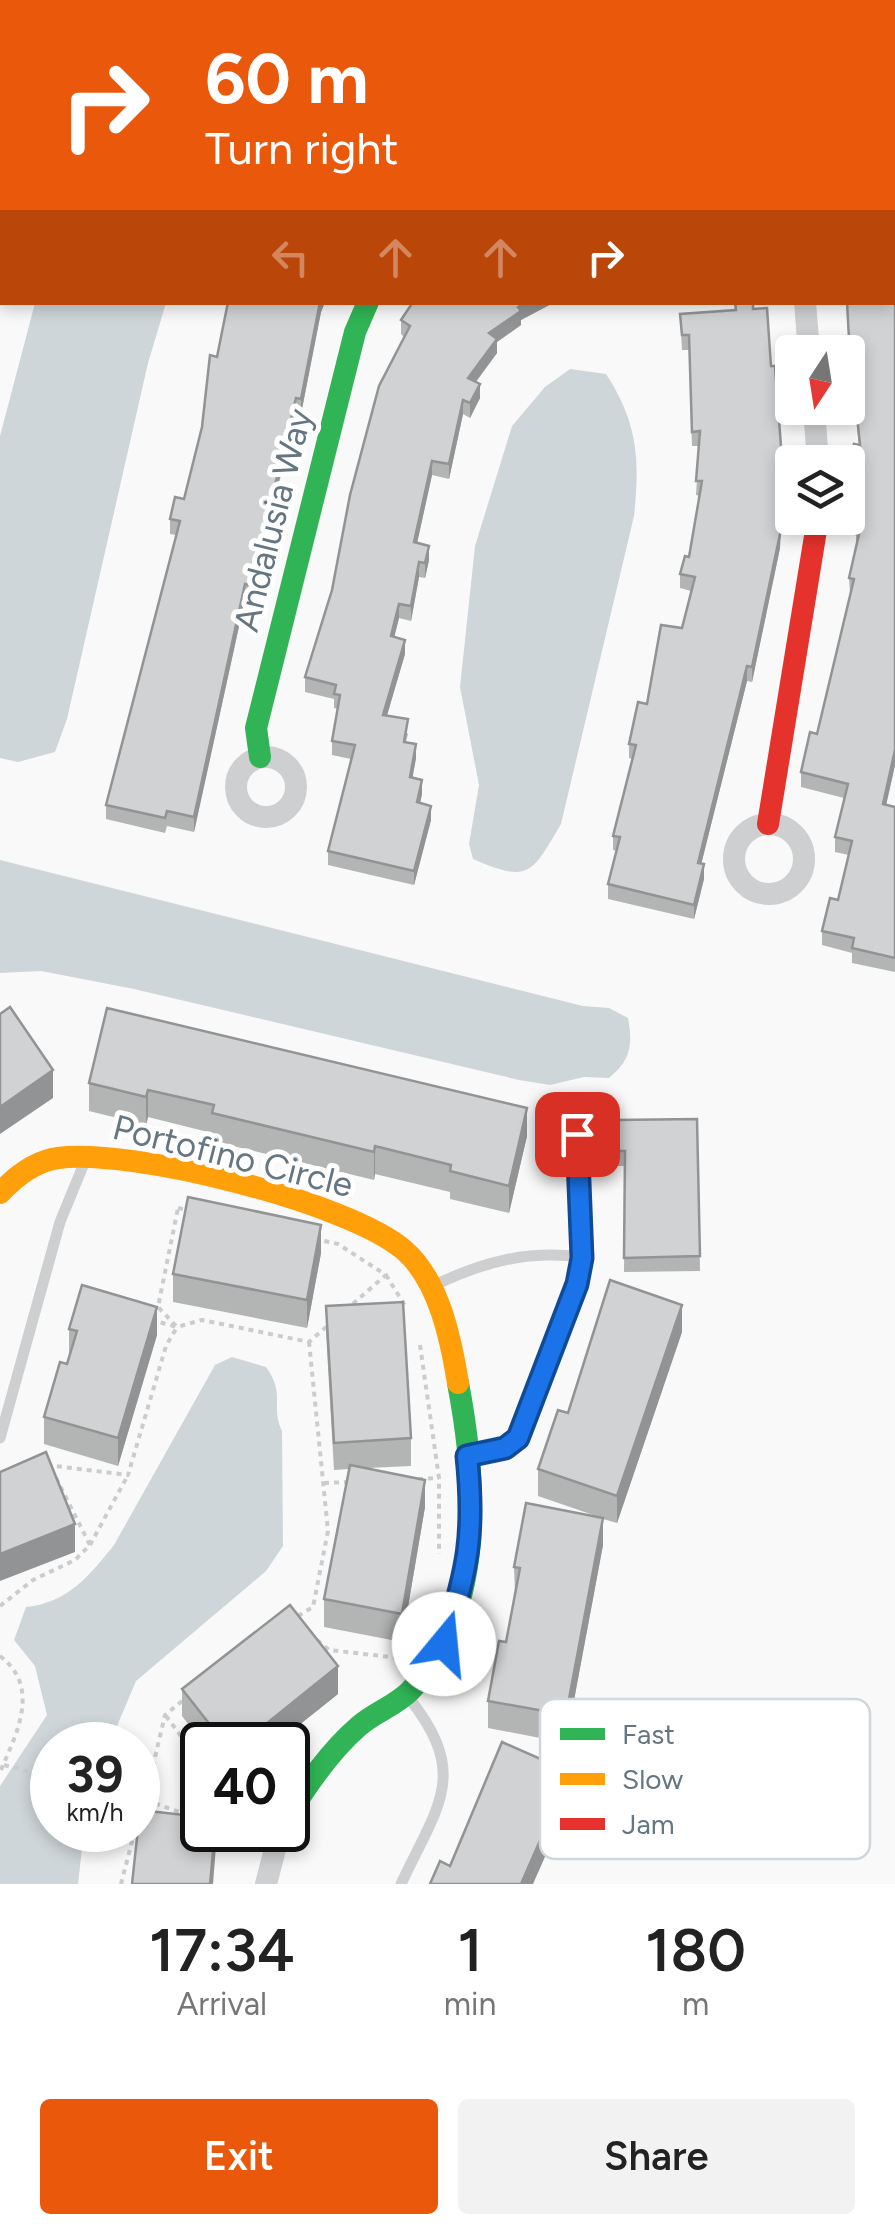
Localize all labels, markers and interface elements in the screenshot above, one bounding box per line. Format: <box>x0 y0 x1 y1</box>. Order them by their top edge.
text: 60 m <box>205 36 369 121</box>
icon: right <box>40 40 170 170</box>
text: Turn right <box>205 121 398 175</box>
icon: left <box>263 230 318 285</box>
icon: ahead <box>368 230 423 285</box>
icon: ahead <box>473 230 528 285</box>
icon: right <box>578 230 633 285</box>
north arrow <box>775 335 865 425</box>
map controls <box>775 335 865 535</box>
street label: Andalusia Way <box>225 404 321 636</box>
button: layers <box>775 445 865 535</box>
pin <box>535 1092 620 1177</box>
street label: Portofino Circle <box>109 1106 357 1206</box>
icon: arrive <box>550 1107 605 1162</box>
position arrow <box>392 1592 496 1696</box>
legend <box>540 1699 870 1859</box>
text: Fast <box>622 1717 675 1751</box>
speed limit sign: 40 <box>180 1722 310 1852</box>
text: 39 <box>67 1744 123 1805</box>
text: Slow <box>622 1762 683 1796</box>
text: km/h <box>66 1797 124 1827</box>
text: Jam <box>622 1807 675 1841</box>
text: 17:34 <box>149 1914 295 1986</box>
text: 1 <box>457 1914 483 1986</box>
text: 180 <box>645 1914 746 1986</box>
text: Arrival <box>177 1985 267 2023</box>
text: min <box>444 1985 496 2023</box>
text: m <box>682 1985 709 2023</box>
button: Exit <box>40 2099 438 2214</box>
button: Share <box>458 2099 855 2214</box>

